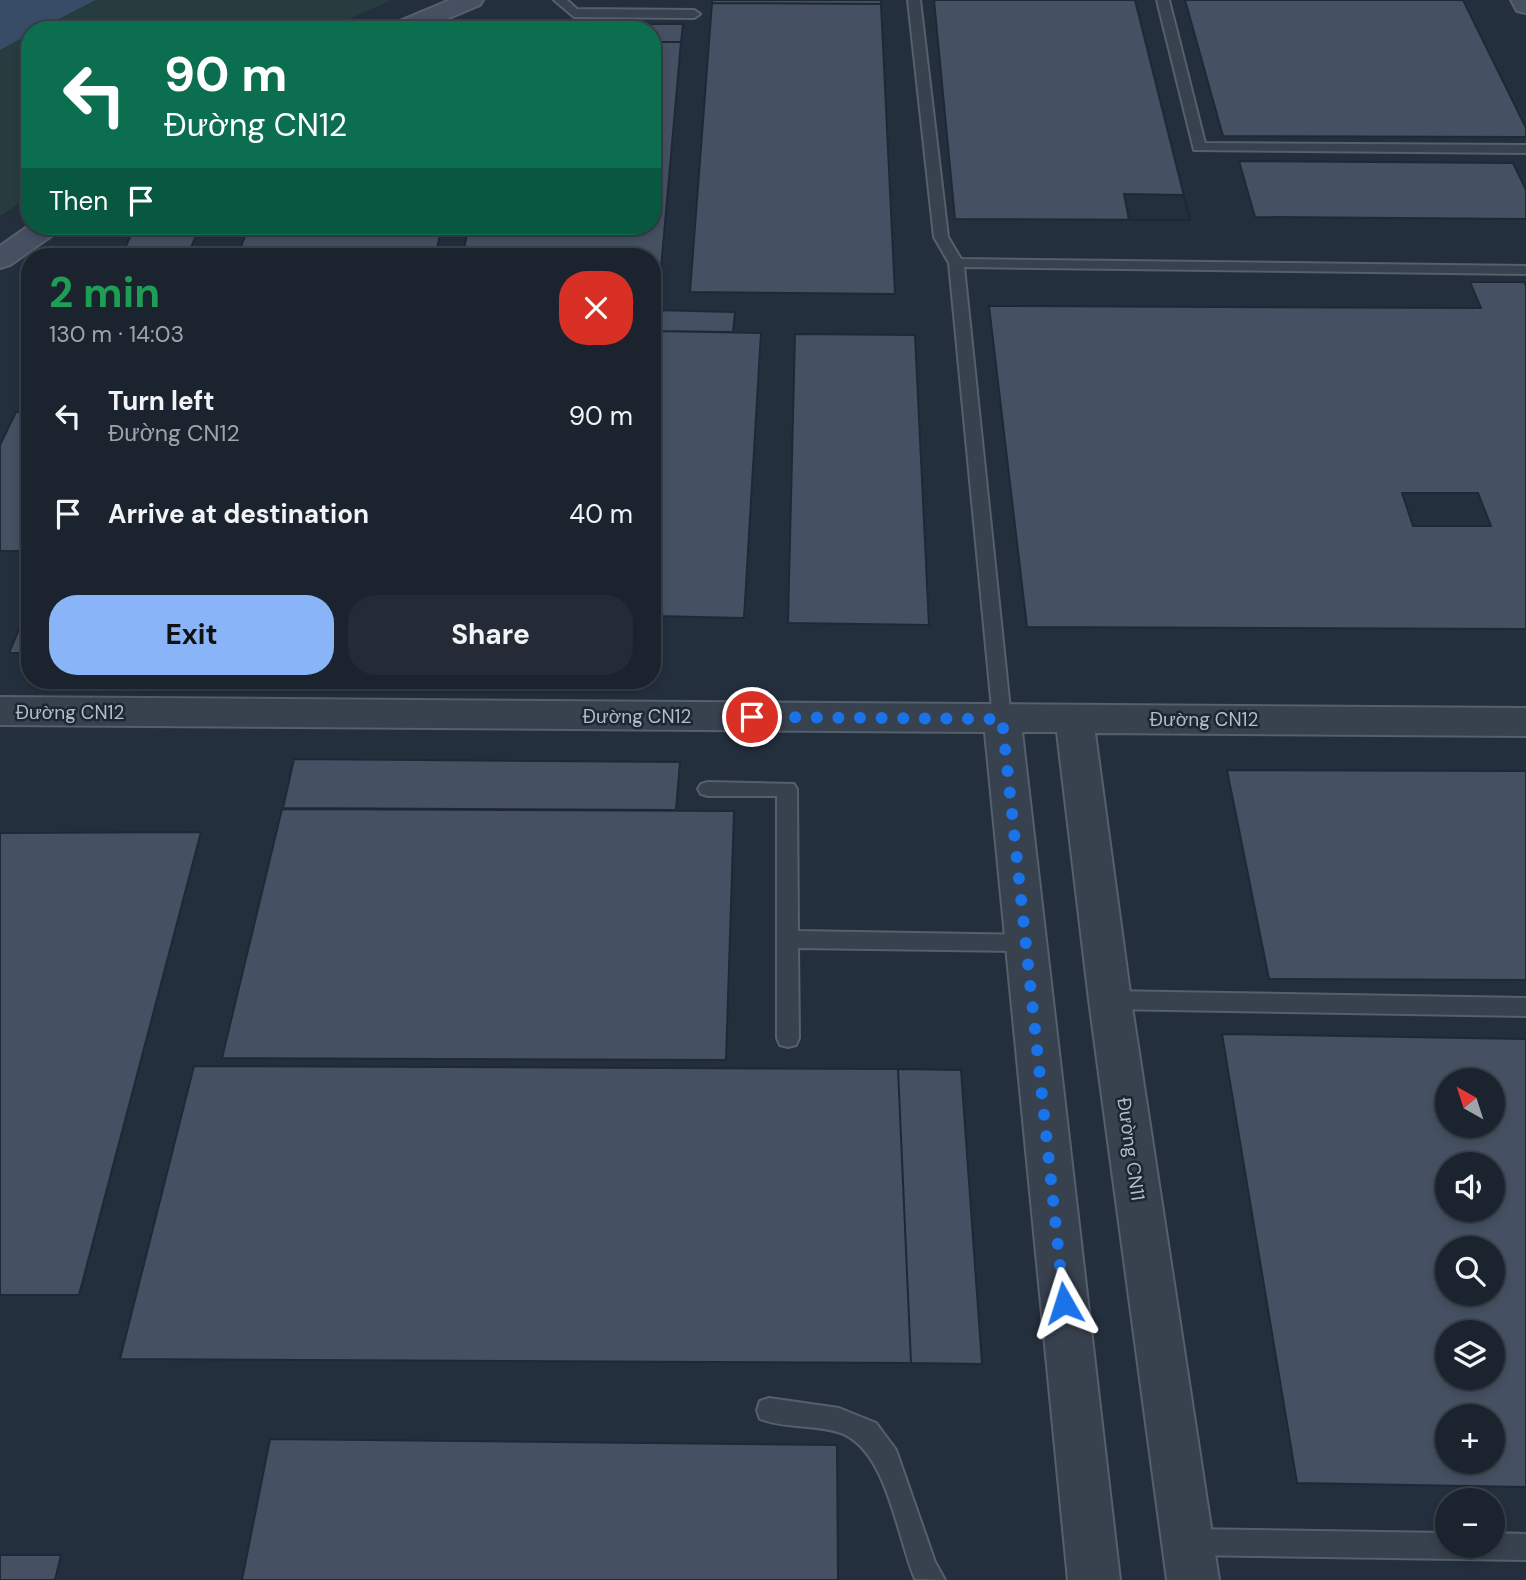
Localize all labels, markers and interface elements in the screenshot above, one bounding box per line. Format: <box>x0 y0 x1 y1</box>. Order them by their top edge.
text: 90 m <box>164 42 287 106</box>
icon: left <box>49 49 140 140</box>
text: Đường CN12 <box>164 104 347 146</box>
icon: arrive <box>122 182 160 220</box>
text: Then <box>49 184 108 218</box>
text: 2 min <box>49 265 160 320</box>
button: close <box>559 271 633 345</box>
text: 130 m · 14:03 <box>49 319 184 349</box>
text: Turn left <box>108 384 215 418</box>
icon: left <box>49 397 87 435</box>
text: 90 m <box>569 399 633 433</box>
text: Đường CN12 <box>108 418 240 448</box>
icon: arrive <box>49 495 87 533</box>
text: Arrive at destination <box>108 497 369 531</box>
text: 40 m <box>569 497 633 531</box>
button: Exit <box>49 595 334 675</box>
button: Share <box>348 595 633 675</box>
pin <box>722 687 782 747</box>
icon: arrive <box>733 698 771 736</box>
street label: Đường CN12 <box>16 700 124 725</box>
street label: Đường CN12 <box>583 704 691 729</box>
street label: Đường CN12 <box>1150 707 1258 732</box>
north arrow <box>1435 1068 1505 1138</box>
map controls <box>1435 1068 1505 1558</box>
street label: Đường CN11 <box>1111 1096 1151 1202</box>
button: sound <box>1435 1152 1505 1222</box>
button: search <box>1435 1236 1505 1306</box>
position arrow <box>1027 1266 1101 1340</box>
button: layers <box>1435 1320 1505 1390</box>
button: + <box>1435 1404 1505 1474</box>
button: − <box>1435 1488 1505 1558</box>

